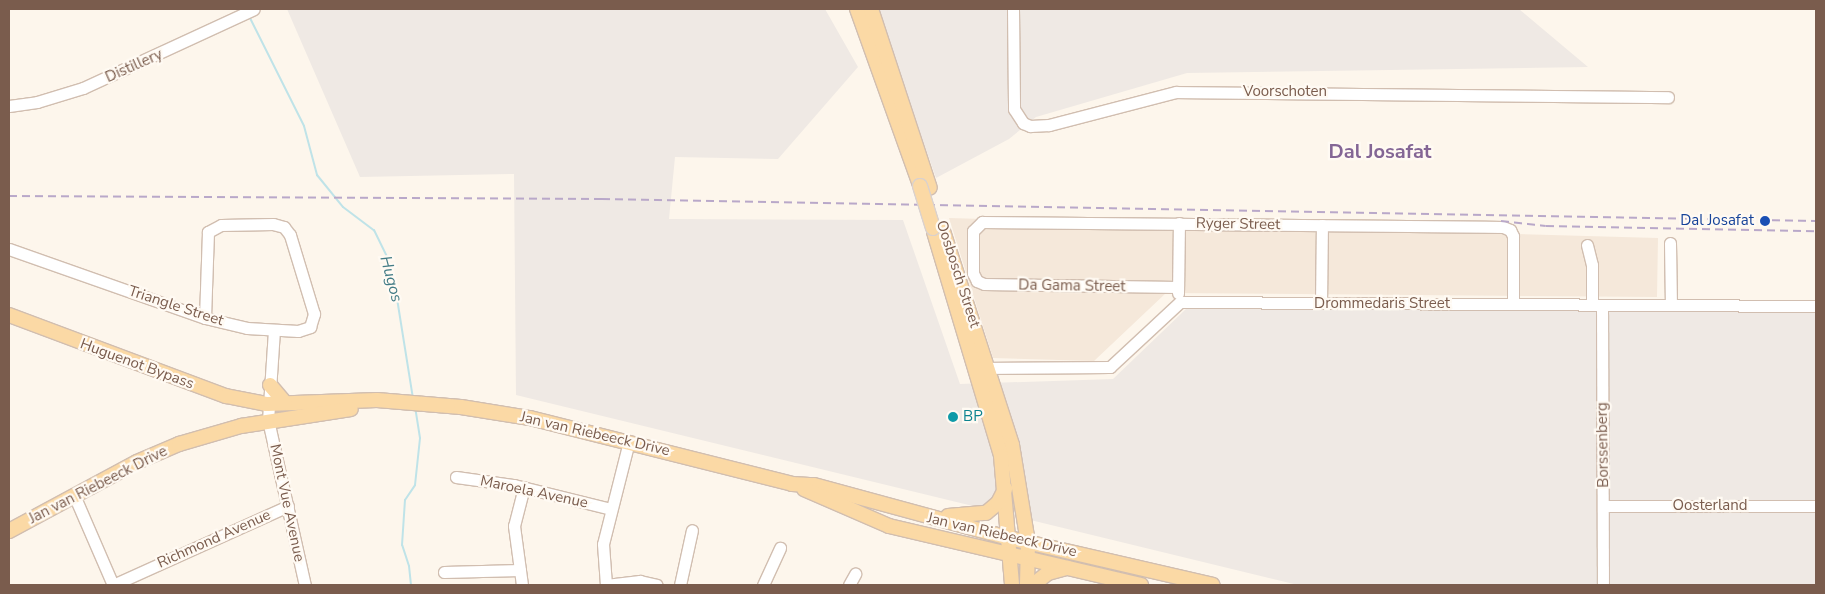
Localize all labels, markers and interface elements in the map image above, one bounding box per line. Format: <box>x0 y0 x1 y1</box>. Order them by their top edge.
street label: Distillery <box>103 45 165 87</box>
street label: Voorschoten <box>1243 83 1327 101</box>
district label: Dal Josafat <box>1328 139 1432 163</box>
place label: Dal Josafat <box>1680 212 1754 230</box>
street label: Ryger Street <box>1196 214 1280 234</box>
marker: Dal Josafat <box>1758 214 1772 228</box>
street label: Oosbosch Street <box>932 218 984 330</box>
water label: Hugos <box>376 254 406 304</box>
street label: Da Gama Street <box>1018 276 1126 296</box>
street label: Triangle Street <box>126 282 226 330</box>
street label: Drommedaris Street <box>1314 295 1450 313</box>
street label: Huguenot Bypass <box>78 335 196 393</box>
street label: Borssenberg <box>1593 402 1613 488</box>
street label: Jan van Riebeeck Drive <box>518 408 672 460</box>
place label: BP <box>963 408 983 426</box>
marker: BP <box>947 411 959 423</box>
street label: Jan van Riebeeck Drive <box>26 442 170 528</box>
street label: Mont Vue Avenue <box>266 443 308 563</box>
street label: Maroela Avenue <box>478 472 590 512</box>
street label: Oosterland <box>1672 497 1748 515</box>
street label: Richmond Avenue <box>154 506 274 572</box>
street label: Jan van Riebeeck Drive <box>925 509 1079 561</box>

